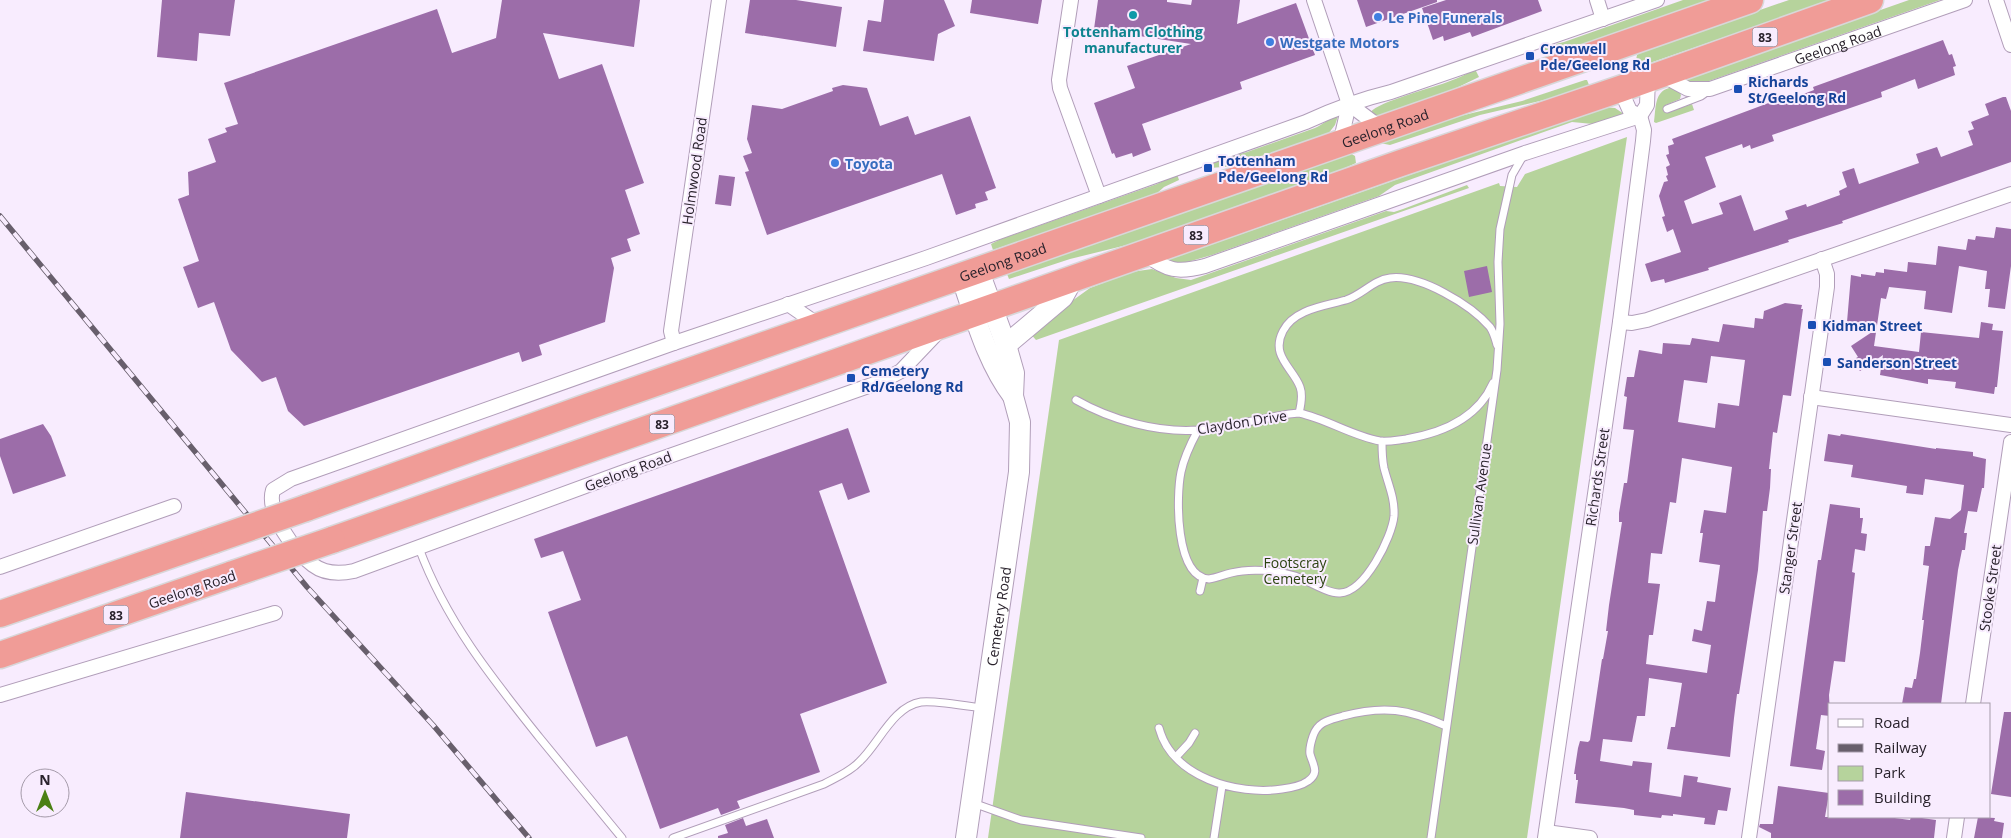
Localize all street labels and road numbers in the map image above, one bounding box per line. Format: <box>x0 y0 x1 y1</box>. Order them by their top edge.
street label: Geelong Road <box>1792 20 1884 68</box>
road number: 83 <box>1752 28 1778 46</box>
street label: Geelong Road <box>1339 104 1431 152</box>
street label: Holmwood Road <box>677 116 711 226</box>
road number: 83 <box>1184 226 1208 244</box>
street label: Geelong Road <box>957 238 1049 286</box>
street label: Claydon Drive <box>1196 406 1288 438</box>
road number: 83 <box>650 414 674 434</box>
street label: Richards Street <box>1581 427 1613 527</box>
street label: Sullivan Avenue <box>1462 442 1496 546</box>
street label: Geelong Road <box>582 446 674 496</box>
street label: Stanger Street <box>1774 501 1806 595</box>
street label: Stooke Street <box>1975 543 2005 633</box>
street label: Geelong Road <box>146 565 238 613</box>
street label: Cemetery Road <box>982 565 1015 667</box>
road number: 83 <box>104 606 128 624</box>

